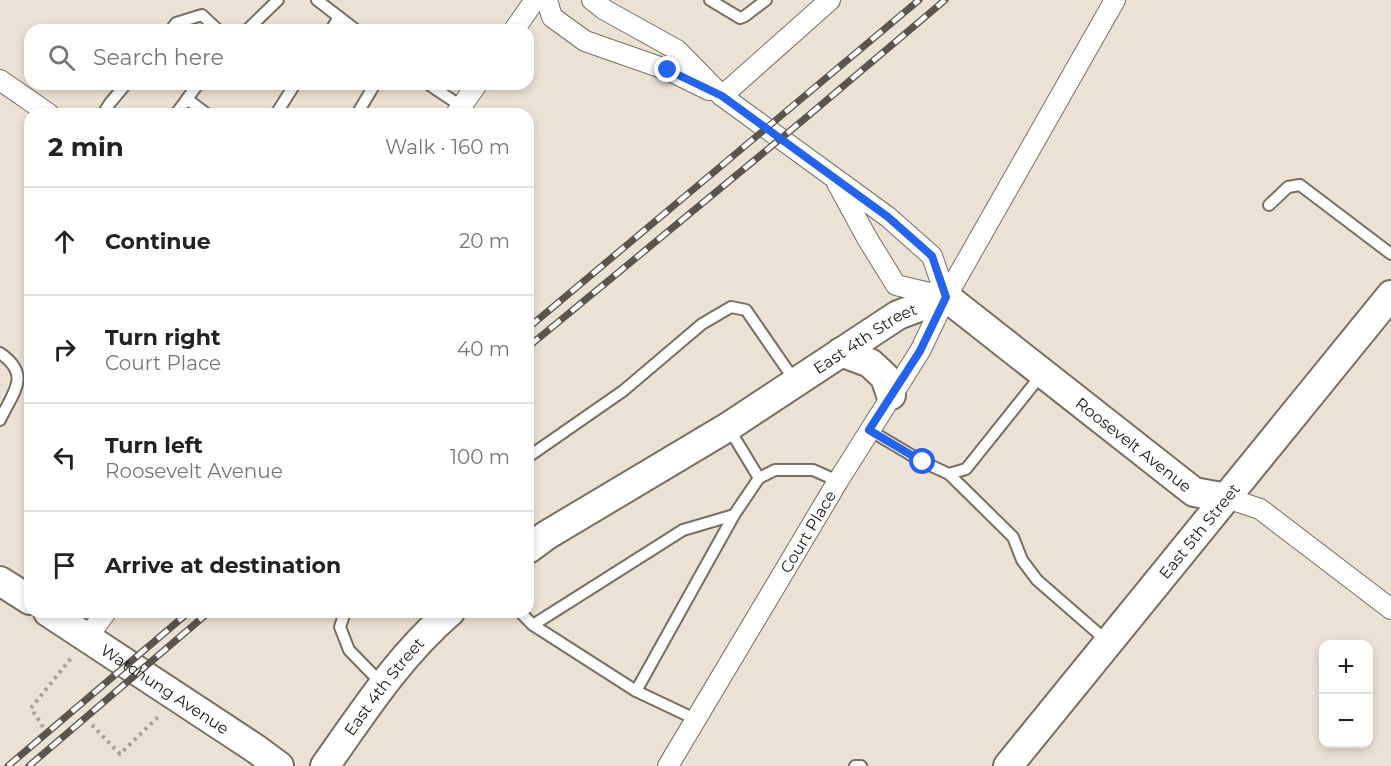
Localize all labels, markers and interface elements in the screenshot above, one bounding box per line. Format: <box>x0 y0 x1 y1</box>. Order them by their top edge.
search box <box>24 24 534 90</box>
icon: search <box>45 41 78 74</box>
text: Search here <box>93 44 224 71</box>
route end <box>654 56 680 82</box>
text: 2 min <box>48 131 124 163</box>
text: Walk · 160 m <box>385 135 510 159</box>
icon: ahead <box>48 225 81 258</box>
text: Continue <box>105 228 211 255</box>
text: 20 m <box>459 229 510 253</box>
street label: East 4th Street <box>810 300 920 378</box>
text: Turn right <box>105 324 220 351</box>
icon: right <box>48 333 81 366</box>
text: 40 m <box>457 337 510 361</box>
text: Court Place <box>105 351 221 375</box>
street label: Roosevelt Avenue <box>1072 394 1195 496</box>
text: Turn left <box>105 432 203 459</box>
icon: left <box>48 441 81 474</box>
text: 100 m <box>450 445 510 469</box>
route start <box>909 448 935 474</box>
text: Roosevelt Avenue <box>105 459 283 483</box>
street label: East 5th Street <box>1155 479 1244 583</box>
street label: Court Place <box>776 487 840 577</box>
icon: arrive <box>48 549 81 582</box>
text: Arrive at destination <box>105 552 341 579</box>
street label: East 4th Street <box>340 633 429 739</box>
street label: Watchung Avenue <box>97 640 232 738</box>
map controls <box>1319 640 1373 748</box>
button: + <box>1319 640 1373 694</box>
button: − <box>1319 694 1373 748</box>

